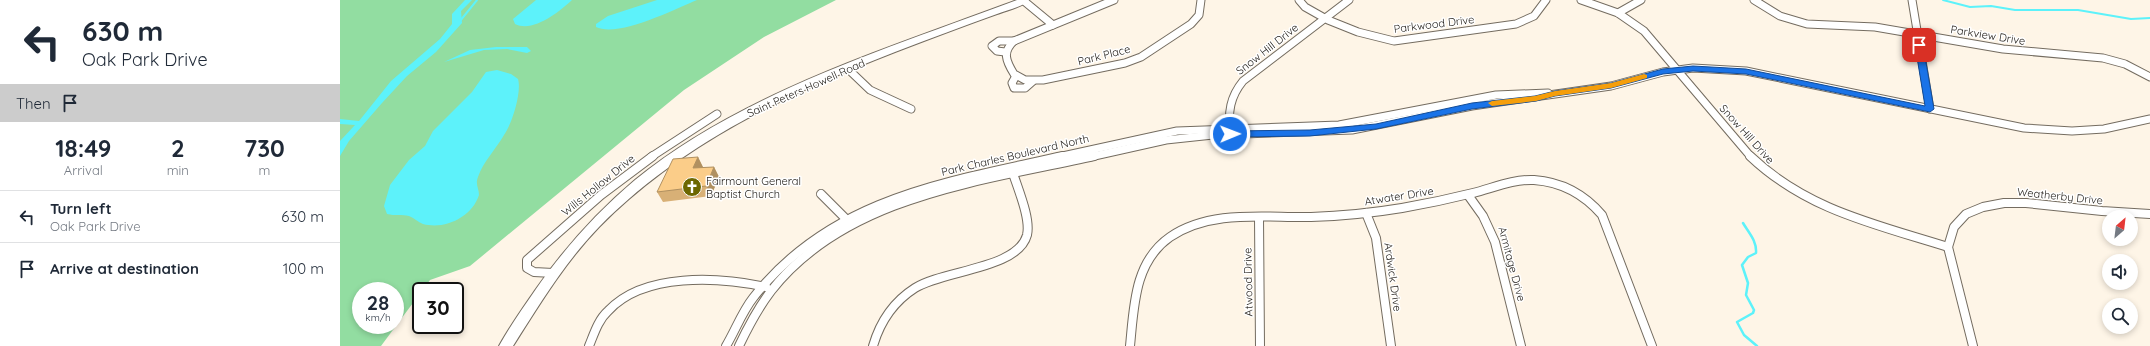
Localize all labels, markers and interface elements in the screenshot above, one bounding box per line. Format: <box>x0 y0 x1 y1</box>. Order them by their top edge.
street label: Parkwood Drive <box>1393 12 1475 36</box>
text: 630 m <box>82 13 163 48</box>
icon: left <box>16 16 68 68</box>
street label: Snow Hill Drive <box>1233 20 1301 78</box>
street label: Parkview Drive <box>1950 22 2026 48</box>
pin <box>1902 28 1936 62</box>
icon: arrive <box>1908 34 1930 56</box>
street label: Park Place <box>1076 42 1132 68</box>
text: Oak Park Drive <box>82 48 208 71</box>
street label: Saint Peters Howell Road <box>745 56 867 120</box>
icon: arrive <box>59 92 81 114</box>
text: Then <box>16 94 51 113</box>
street label: Snow Hill Drive <box>1717 101 1777 167</box>
position arrow <box>1209 113 1251 155</box>
street label: Park Charles Boulevard North <box>940 131 1090 179</box>
text: 18:49 <box>55 133 111 163</box>
text: 2 <box>171 133 185 163</box>
text: 730 <box>244 133 285 163</box>
street label: Wills Hollow Drive <box>559 151 637 219</box>
text: Arrival <box>64 162 103 178</box>
text: min <box>167 162 189 178</box>
text: m <box>258 162 270 178</box>
place label: Fairmount General Baptist Church <box>706 174 801 201</box>
church icon: Fairmount General Baptist Church <box>681 176 703 198</box>
street label: Atwater Drive <box>1363 184 1435 208</box>
street label: Weatherby Drive <box>2016 185 2104 207</box>
text: Turn left <box>50 199 112 218</box>
icon: left <box>16 206 38 228</box>
text: 630 m <box>281 207 324 226</box>
north arrow <box>2102 210 2138 246</box>
map controls <box>2102 210 2138 334</box>
text: Oak Park Drive <box>50 218 141 234</box>
street label: Armitage Drive <box>1495 225 1529 303</box>
street label: Ardwick Drive <box>1381 242 1405 312</box>
street label: Atwood Drive <box>1240 247 1256 317</box>
button: sound <box>2102 254 2138 290</box>
icon: arrive <box>16 258 38 280</box>
text: Arrive at destination <box>50 259 199 278</box>
text: 100 m <box>283 259 324 278</box>
speed limit sign: 30 <box>412 282 464 334</box>
text: 28 <box>367 290 389 315</box>
button: search <box>2102 298 2138 334</box>
text: km/h <box>365 311 391 324</box>

